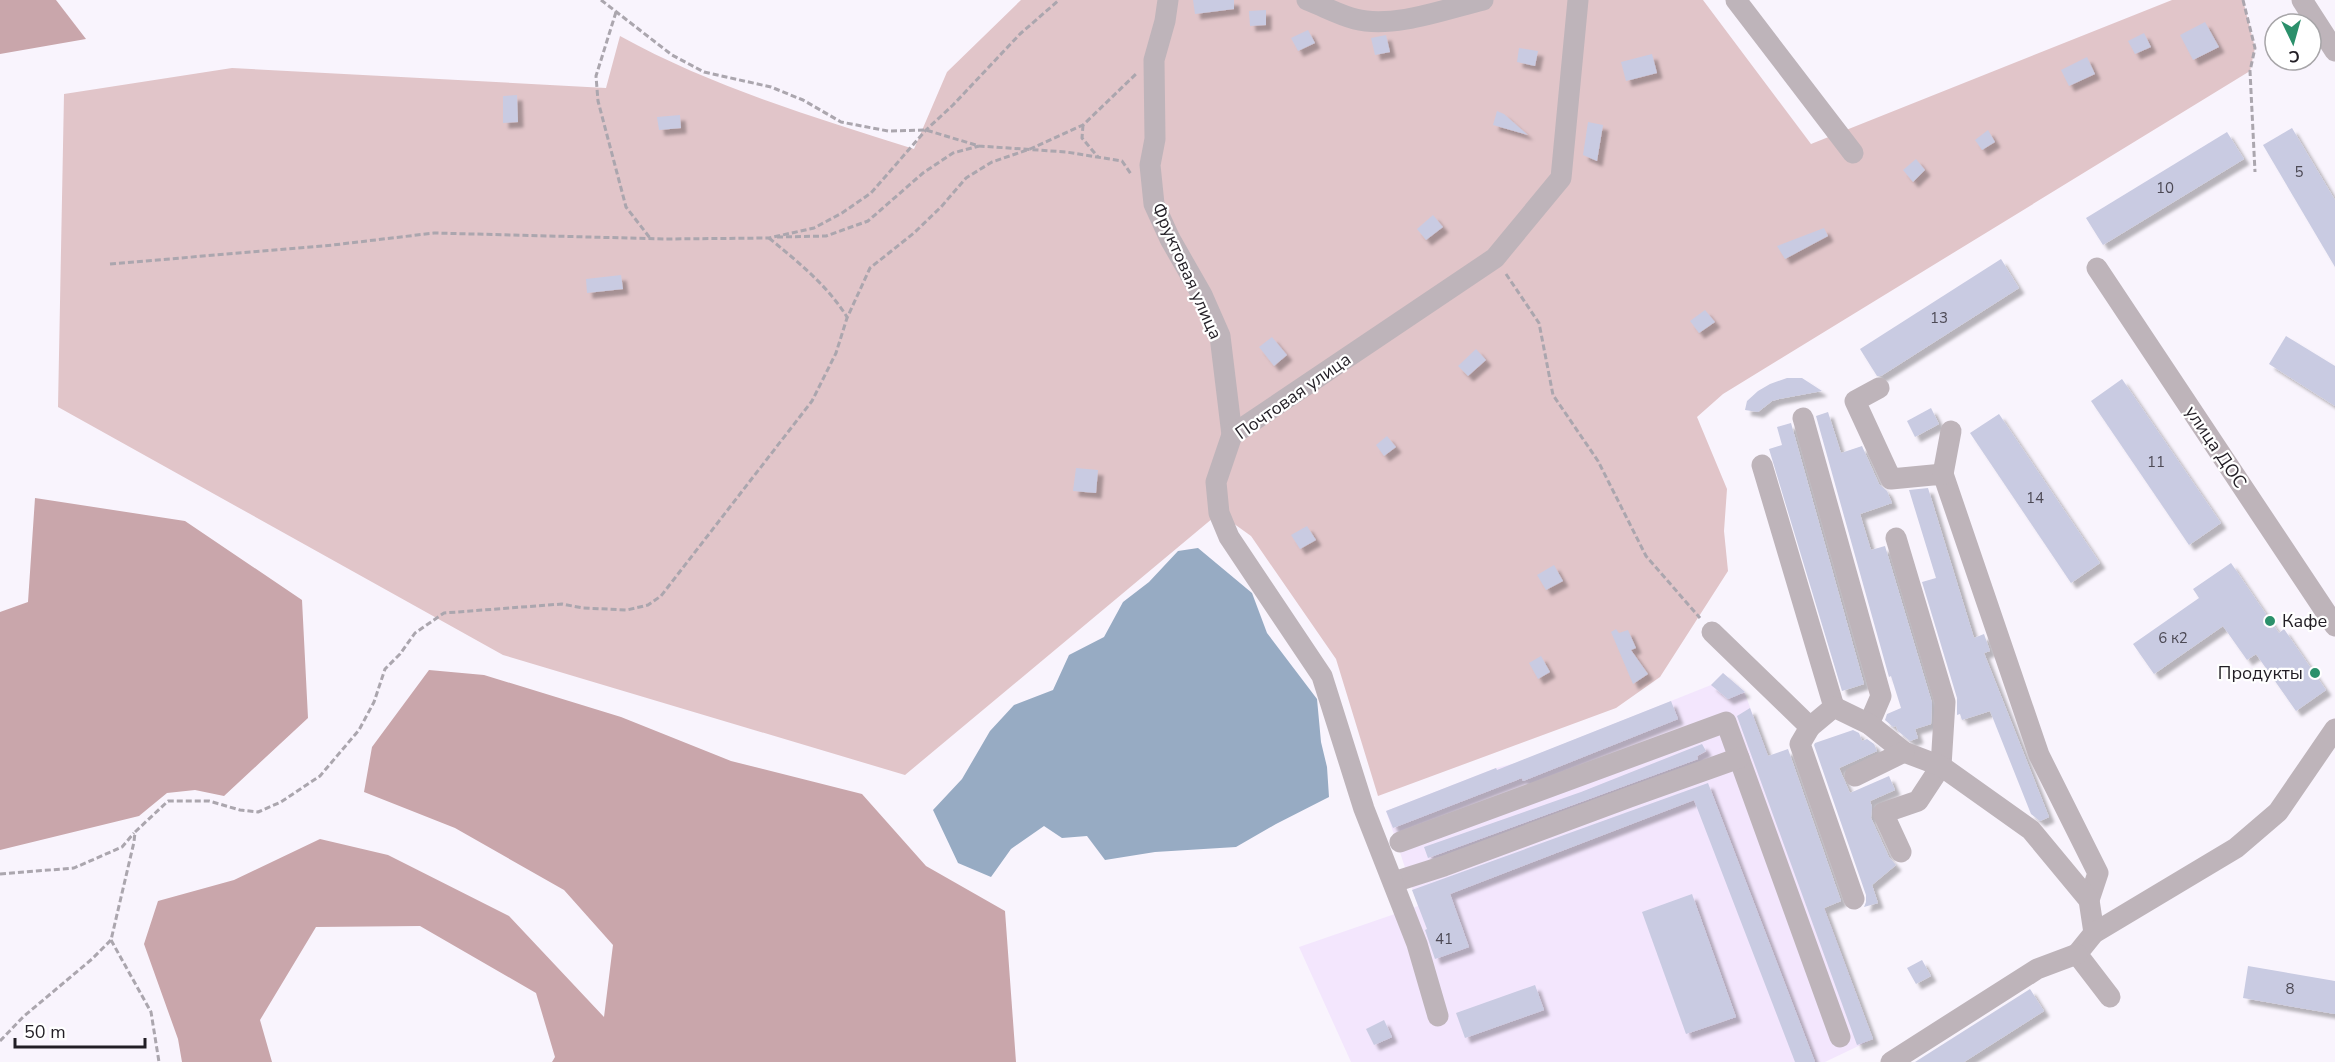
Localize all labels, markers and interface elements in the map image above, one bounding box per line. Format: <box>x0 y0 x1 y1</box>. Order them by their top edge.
north arrow <box>2263 12 2323 72</box>
text: С <box>2288 45 2301 67</box>
house number: 5 <box>2294 162 2304 182</box>
house number: 10 <box>2156 178 2174 198</box>
street label: Фруктовая улица <box>1146 199 1228 343</box>
house number: 13 <box>1930 308 1948 328</box>
street label: Почтовая улица <box>1230 347 1356 445</box>
street label: улица ДОС <box>2180 401 2252 493</box>
house number: 11 <box>2147 452 2165 472</box>
house number: 14 <box>2026 488 2044 508</box>
place label: Кафе <box>2282 609 2327 633</box>
marker: Кафе <box>2263 614 2277 628</box>
house number: 6 к2 <box>2158 628 2188 648</box>
place label: Продукты <box>2218 661 2303 685</box>
marker: Продукты <box>2308 666 2322 680</box>
house number: 41 <box>1435 929 1453 949</box>
house number: 8 <box>2285 979 2295 999</box>
scale bar <box>15 1011 146 1049</box>
text: 50 m <box>24 1020 66 1044</box>

